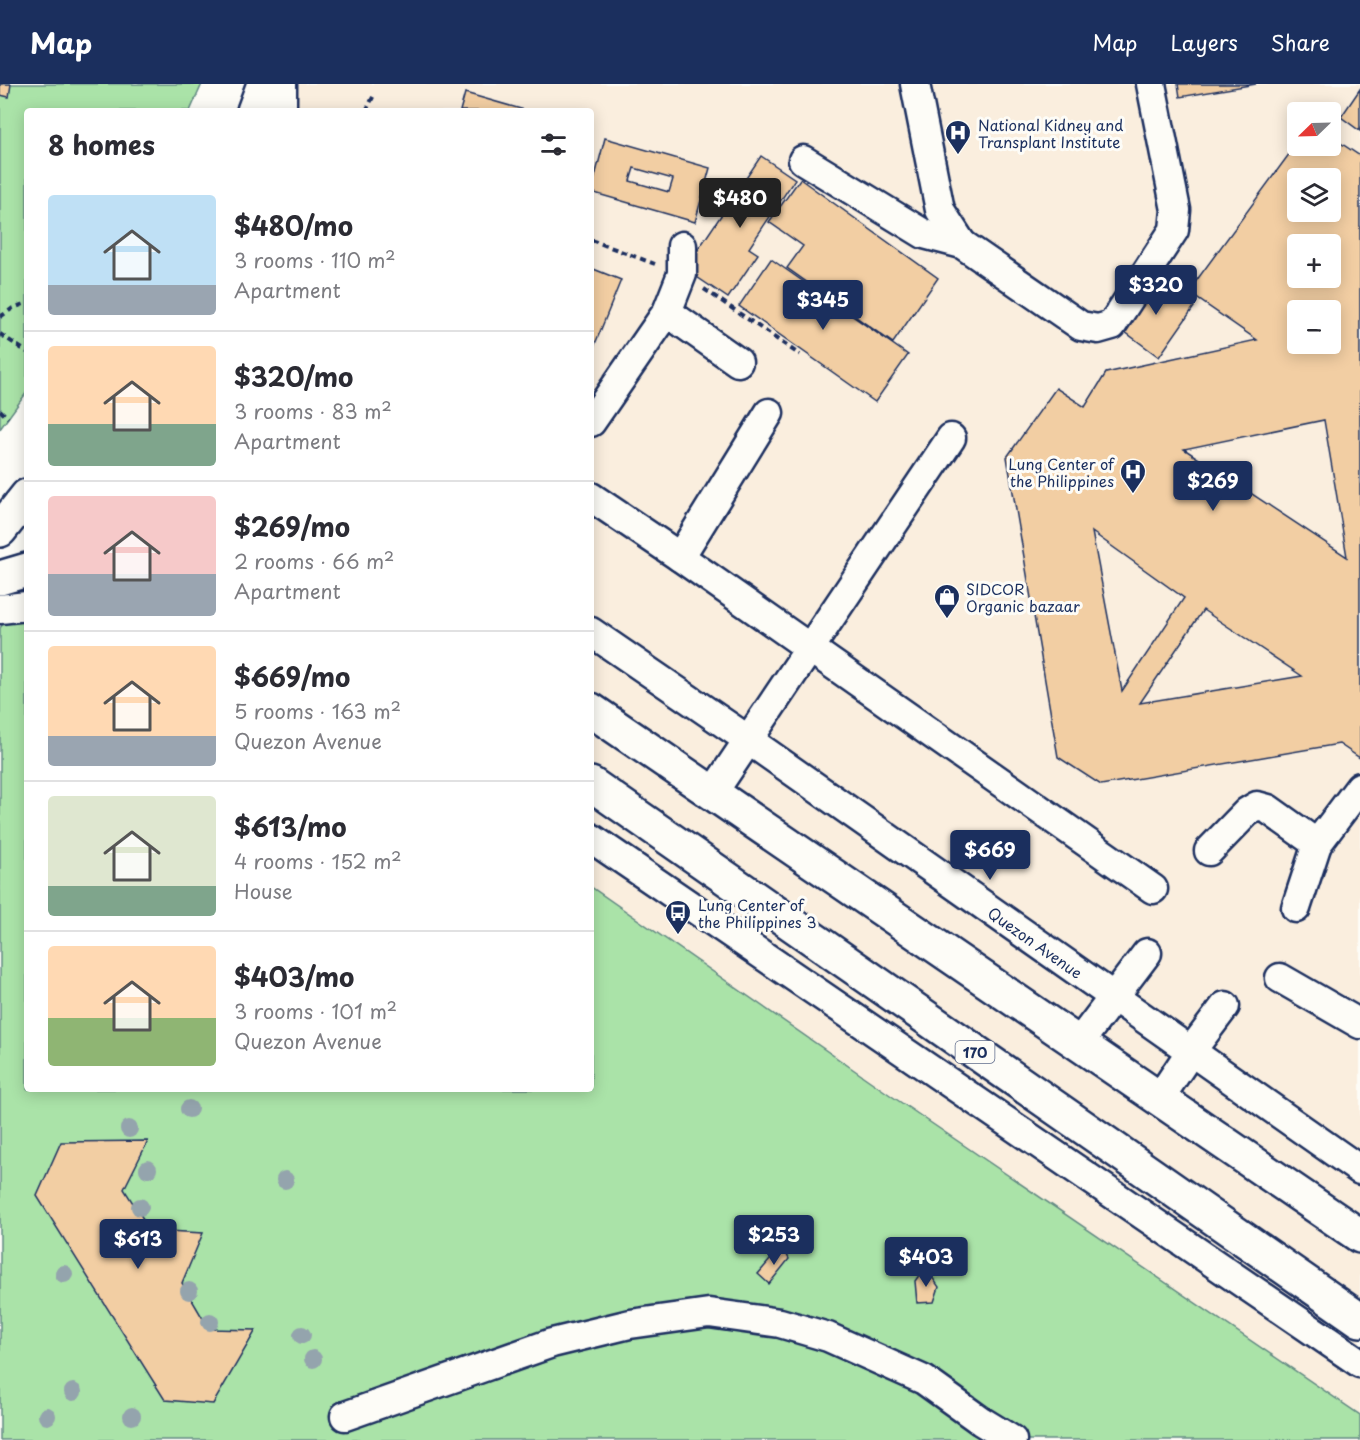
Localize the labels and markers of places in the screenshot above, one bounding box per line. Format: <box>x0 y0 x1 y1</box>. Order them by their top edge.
place label: National Kidney and Transplant Institute <box>978 113 1123 153</box>
hospital icon: National Kidney and Transplant Institute <box>943 118 973 156</box>
pin: $480 <box>704 178 776 229</box>
pin: $320 <box>1120 265 1192 316</box>
pin: $345 <box>787 280 859 331</box>
place label: Lung Center of the Philippines <box>1008 452 1115 492</box>
hospital icon: Lung Center of the Philippines <box>1118 457 1148 495</box>
pin: $269 <box>1177 461 1249 512</box>
place label: SIDCOR Organic bazaar <box>966 577 1080 617</box>
shop icon: SIDCOR Organic bazaar <box>932 582 962 620</box>
pin: $669 <box>954 830 1026 881</box>
place label: Lung Center of the Philippines 3 <box>698 893 816 933</box>
bus stop icon: Lung Center of the Philippines 3 <box>663 898 693 936</box>
pin: $253 <box>738 1215 810 1266</box>
pin: $613 <box>102 1219 174 1270</box>
pin: $403 <box>890 1237 962 1288</box>

